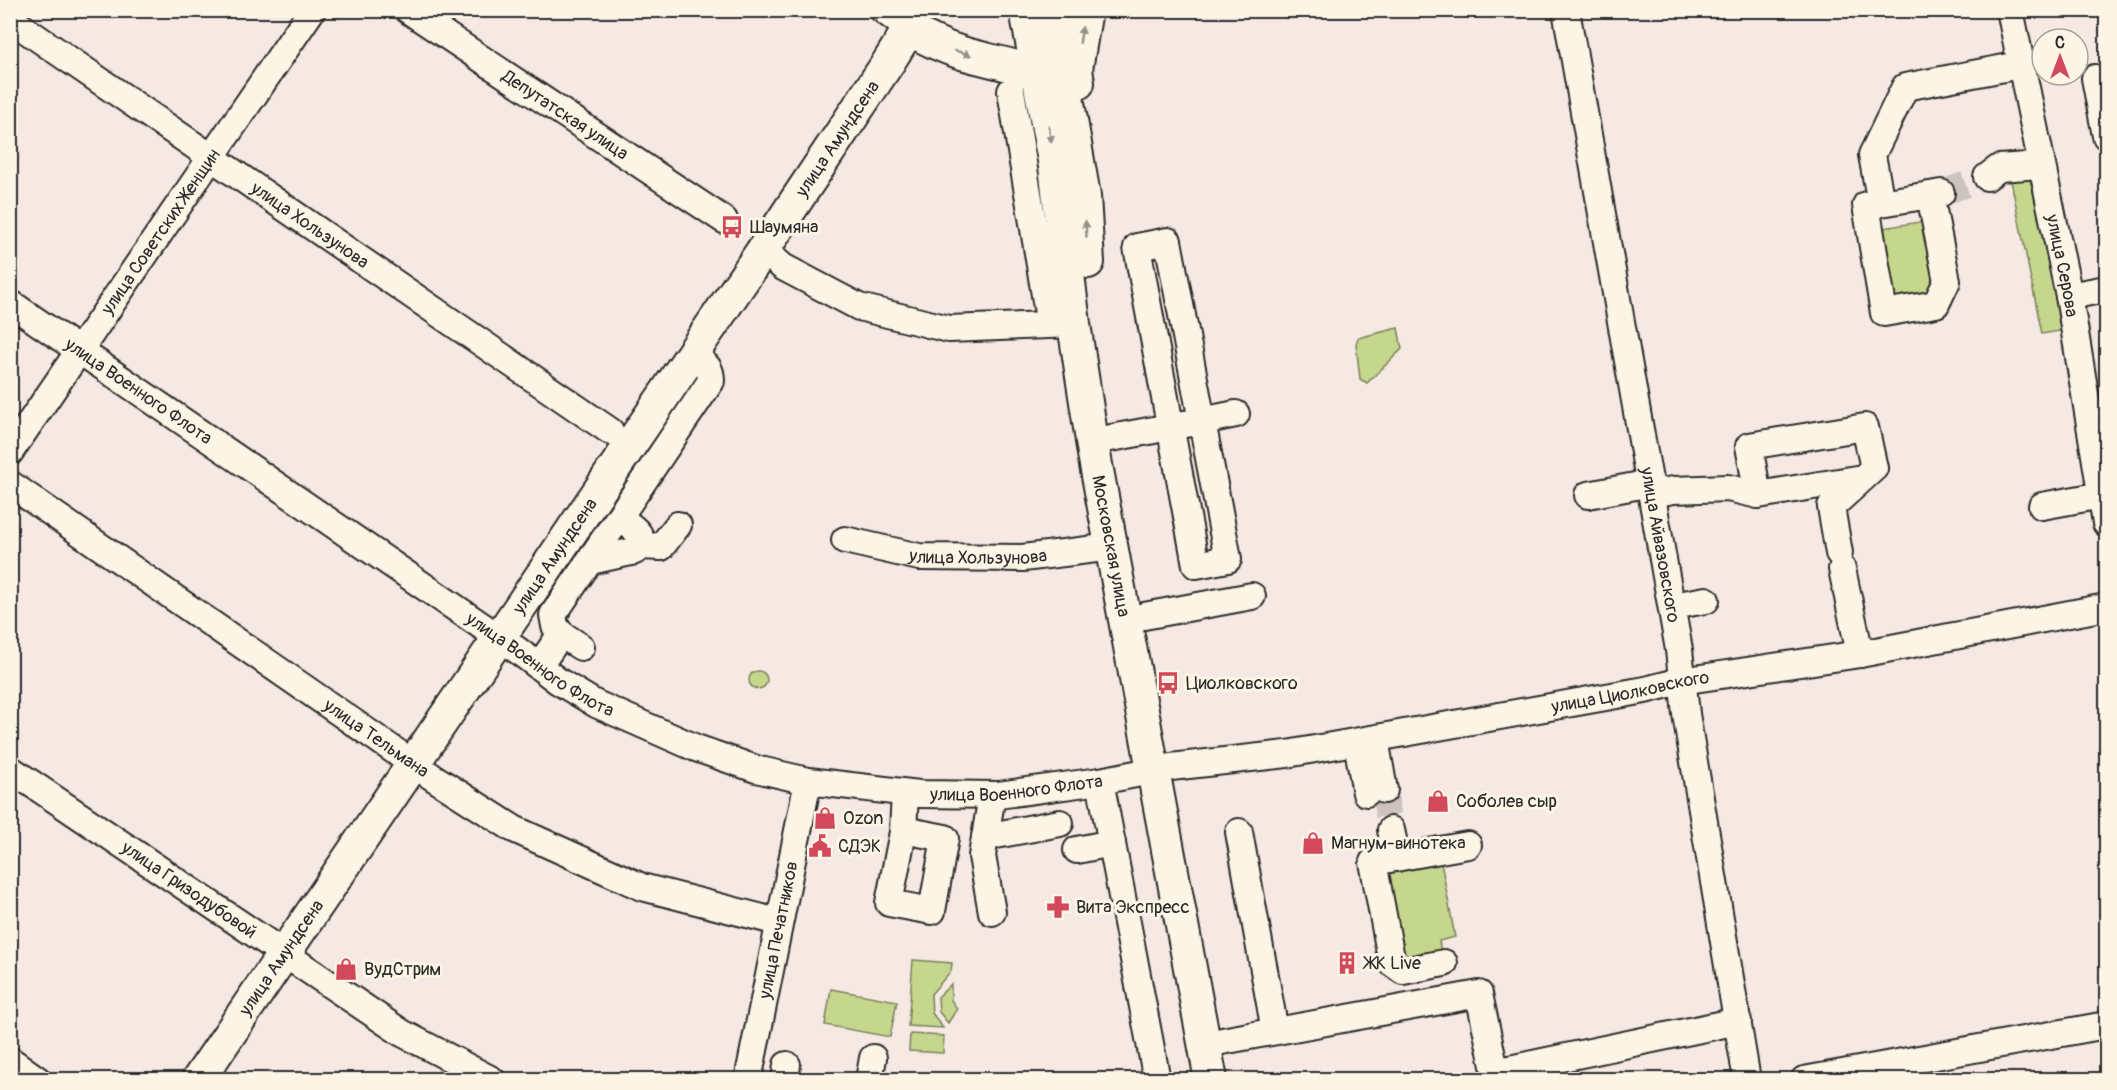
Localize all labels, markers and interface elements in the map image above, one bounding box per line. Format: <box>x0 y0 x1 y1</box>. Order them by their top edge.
one-way arrow <box>1076 26 1085 45</box>
north arrow <box>2030 27 2090 87</box>
text: С <box>2055 33 2065 53</box>
one-way arrow <box>954 49 972 58</box>
street label: Депутатская улица <box>497 64 633 165</box>
street label: улица Амундсена <box>790 76 885 202</box>
one-way arrow <box>1045 124 1054 143</box>
street label: улица Советских Женщин <box>95 144 225 320</box>
street label: улица Хользунова <box>246 176 374 274</box>
street label: улица Серова <box>2041 211 2084 319</box>
bus stop icon: Шаумяна <box>719 214 745 240</box>
place label: Шаумяна <box>750 216 818 239</box>
one-way arrow <box>1081 219 1090 238</box>
street label: улица Военного Флота <box>60 332 217 450</box>
street label: улица Айвазовского <box>1635 464 1685 625</box>
street label: Московская улица <box>1087 473 1136 619</box>
street label: улица Амундсена <box>507 494 602 619</box>
street label: улица Хользунова <box>906 543 1048 570</box>
street label: улица Военного Флота <box>461 607 618 722</box>
street label: улица Циолковского <box>1548 665 1711 718</box>
bus stop icon: Циолковского <box>1155 670 1181 696</box>
place label: Циолковского <box>1186 672 1298 695</box>
street label: улица Тельмана <box>319 693 434 783</box>
street label: улица Военного Флота <box>929 769 1104 807</box>
shop icon: Соболев сыр <box>1425 788 1451 814</box>
place label: Соболев сыр <box>1456 790 1557 813</box>
shop icon: Ozon <box>812 805 838 831</box>
place label: Ozon <box>843 807 883 830</box>
shop icon: Магнум-винотека <box>1300 830 1326 856</box>
place label: Магнум-винотека <box>1331 832 1466 855</box>
public building icon: СДЭК <box>807 833 833 859</box>
street label: улица Гризодубовой <box>116 835 261 943</box>
place label: СДЭК <box>838 835 881 858</box>
street label: улица Печатников <box>753 859 803 1002</box>
pharmacy icon: Вита Экспресс <box>1045 894 1071 920</box>
street label: улица Амундсена <box>233 895 329 1021</box>
place label: Вита Экспресс <box>1076 896 1190 919</box>
building icon: ЖК Live <box>1334 950 1360 976</box>
place label: ЖК Live <box>1362 952 1421 975</box>
shop icon: ВудСтрим <box>333 956 359 982</box>
place label: ВудСтрим <box>364 958 441 981</box>

